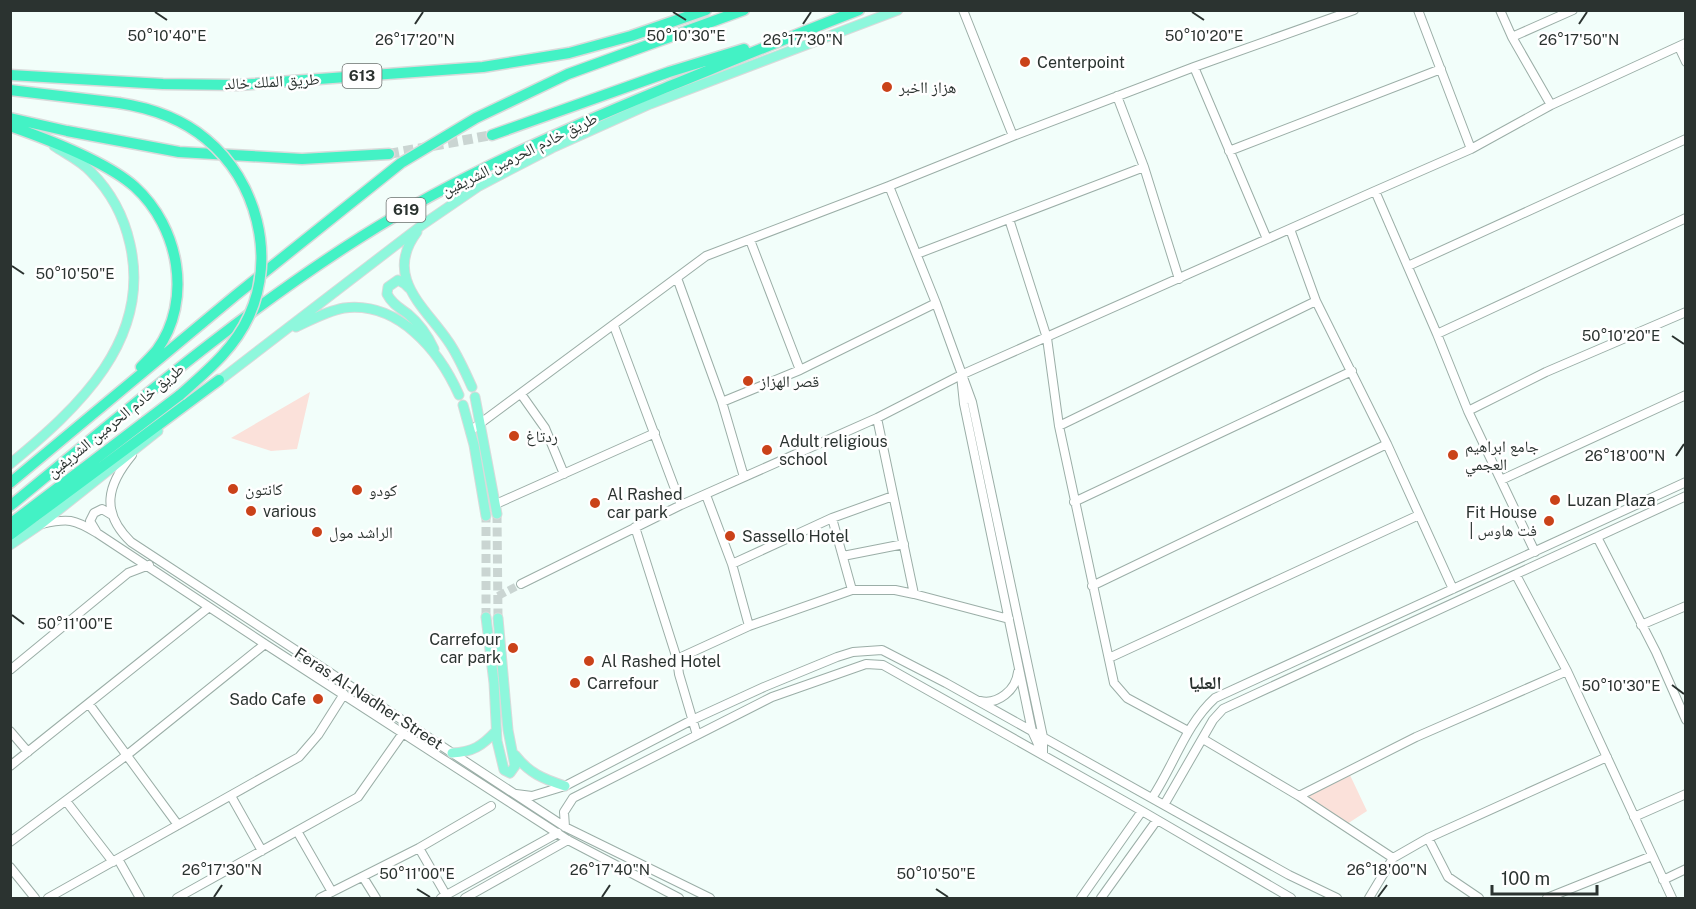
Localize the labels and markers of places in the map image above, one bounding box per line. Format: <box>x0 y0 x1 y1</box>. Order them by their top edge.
place label: Centerpoint <box>1037 53 1125 72</box>
marker: Centerpoint <box>1018 55 1032 69</box>
place label: هزاز ااخبر <box>898 78 956 97</box>
marker: هزاز ااخبر <box>880 80 894 94</box>
place label: قصر الهزاز <box>759 372 819 391</box>
marker: قصر الهزاز <box>741 374 755 388</box>
place label: ردتاغ <box>526 427 558 447</box>
marker: ردتاغ <box>507 429 521 443</box>
place label: Adult religious school <box>779 432 888 469</box>
place label: جامع ابراهيم العجمي <box>1465 437 1539 477</box>
marker: Adult religious school <box>760 443 774 457</box>
marker: جامع ابراهيم العجمي <box>1446 448 1460 462</box>
place label: كانتون <box>245 480 283 500</box>
place label: كودو <box>369 481 398 500</box>
marker: كانتون <box>226 482 240 496</box>
marker: كودو <box>350 483 364 497</box>
place label: Al Rashed car park <box>607 485 682 522</box>
place label: Luzan Plaza <box>1567 491 1656 510</box>
marker: Luzan Plaza <box>1548 493 1562 507</box>
marker: Al Rashed car park <box>588 496 602 510</box>
place label: various <box>263 502 316 521</box>
place label: Fit House | فت هاوس <box>1466 503 1537 541</box>
marker: various <box>244 504 258 518</box>
marker: Fit House | فت هاوس <box>1542 514 1556 528</box>
place label: الراشد مول <box>329 523 393 543</box>
marker: الراشد مول <box>310 525 324 539</box>
place label: Sassello Hotel <box>742 527 849 546</box>
marker: Sassello Hotel <box>723 529 737 543</box>
place label: Carrefour car park <box>429 630 501 667</box>
marker: Carrefour car park <box>506 641 520 655</box>
place label: Al Rashed Hotel <box>601 652 721 671</box>
marker: Al Rashed Hotel <box>582 654 596 668</box>
place label: Carrefour <box>587 674 659 693</box>
marker: Carrefour <box>568 676 582 690</box>
place label: Sado Cafe <box>229 690 306 709</box>
marker: Sado Cafe <box>311 692 325 706</box>

